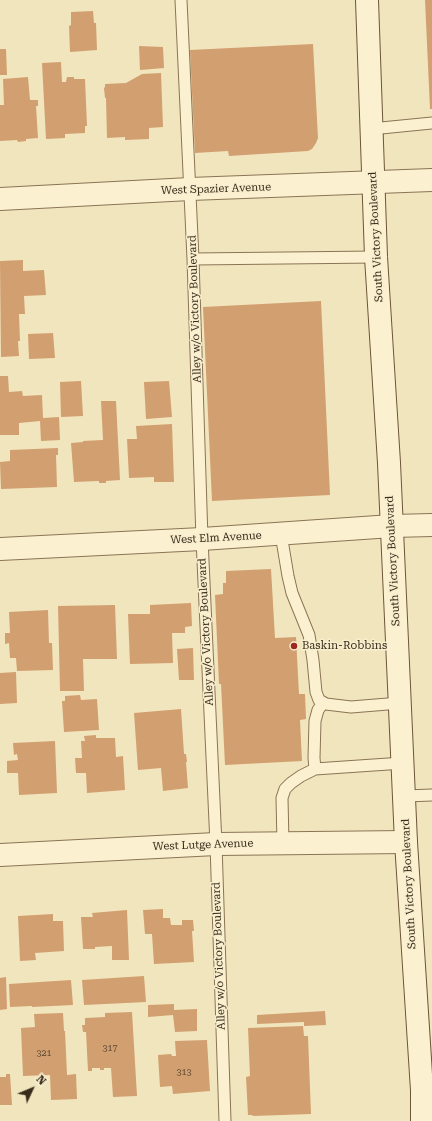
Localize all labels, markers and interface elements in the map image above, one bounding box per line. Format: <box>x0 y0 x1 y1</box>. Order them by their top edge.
street label: South Victory Boulevard <box>366 171 386 303</box>
street label: West Spazier Avenue <box>161 180 271 198</box>
street label: Alley w/o Victory Boulevard <box>186 235 204 383</box>
street label: South Victory Boulevard <box>383 495 403 627</box>
street label: West Elm Avenue <box>170 529 262 547</box>
street label: Alley w/o Victory Boulevard <box>196 558 216 706</box>
place label: Baskin-Robbins <box>302 639 387 653</box>
marker: Baskin-Robbins <box>289 641 299 651</box>
street label: South Victory Boulevard <box>399 818 419 950</box>
street label: West Lutge Avenue <box>152 837 254 853</box>
street label: Alley w/o Victory Boulevard <box>210 882 228 1030</box>
house number: 317 <box>102 1043 118 1053</box>
house number: 321 <box>36 1048 52 1058</box>
house number: 313 <box>176 1067 192 1077</box>
north arrow <box>12 1069 52 1109</box>
text: N <box>33 1073 49 1088</box>

